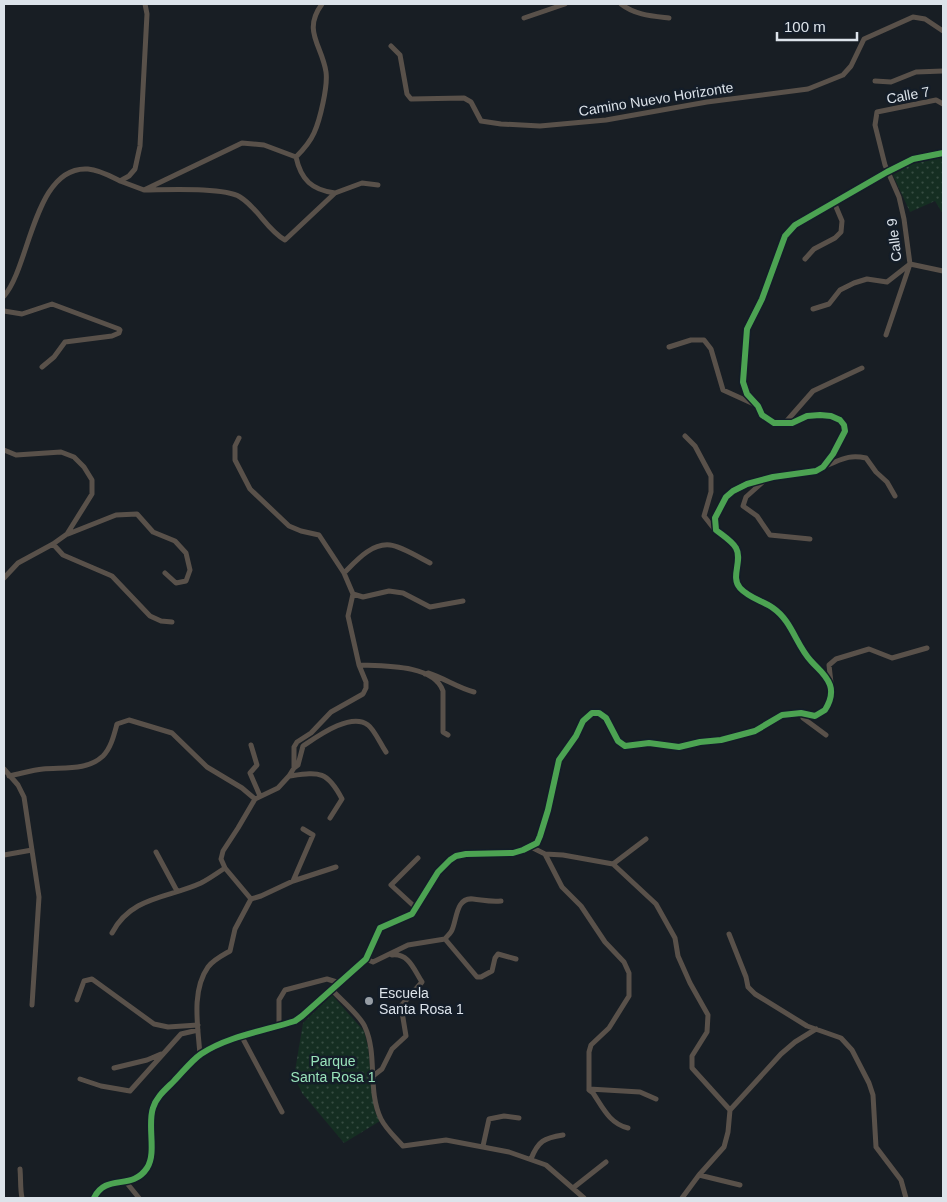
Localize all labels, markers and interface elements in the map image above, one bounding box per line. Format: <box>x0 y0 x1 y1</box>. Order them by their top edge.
scale bar <box>777 10 857 42</box>
text: 100 m <box>784 18 826 35</box>
street label: Camino Nuevo Horizonte <box>578 79 735 119</box>
street label: Calle 7 <box>885 83 931 107</box>
street label: Calle 9 <box>883 217 905 263</box>
place label: Escuela Santa Rosa 1 <box>379 985 464 1017</box>
marker: Escuela Santa Rosa 1 <box>363 995 375 1007</box>
park label: Parque Santa Rosa 1 <box>291 1053 376 1085</box>

